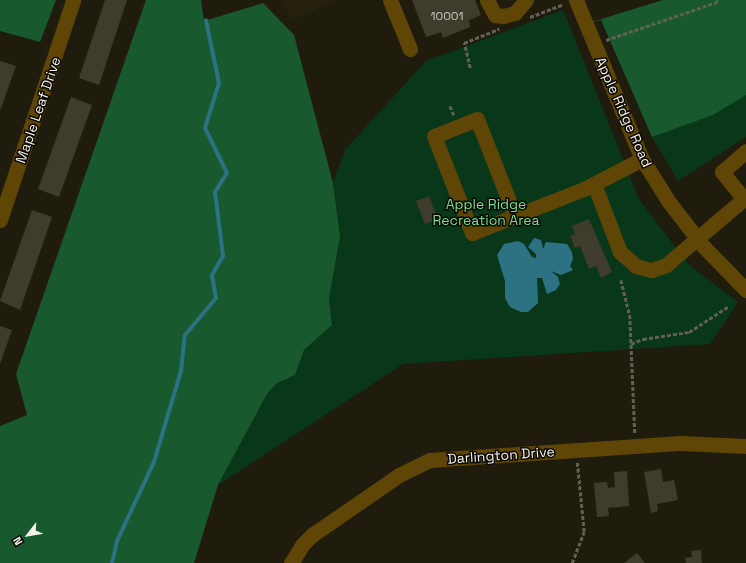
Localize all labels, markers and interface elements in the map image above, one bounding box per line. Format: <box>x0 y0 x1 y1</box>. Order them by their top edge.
house number: 10001 <box>430 10 464 24</box>
street label: Apple Ridge Road <box>592 54 656 170</box>
street label: Maple Leaf Drive <box>12 55 64 165</box>
park label: Apple Ridge Recreation Area <box>432 196 540 228</box>
street label: Darlington Drive <box>447 443 555 467</box>
north arrow <box>8 515 48 555</box>
text: N <box>10 534 26 548</box>

